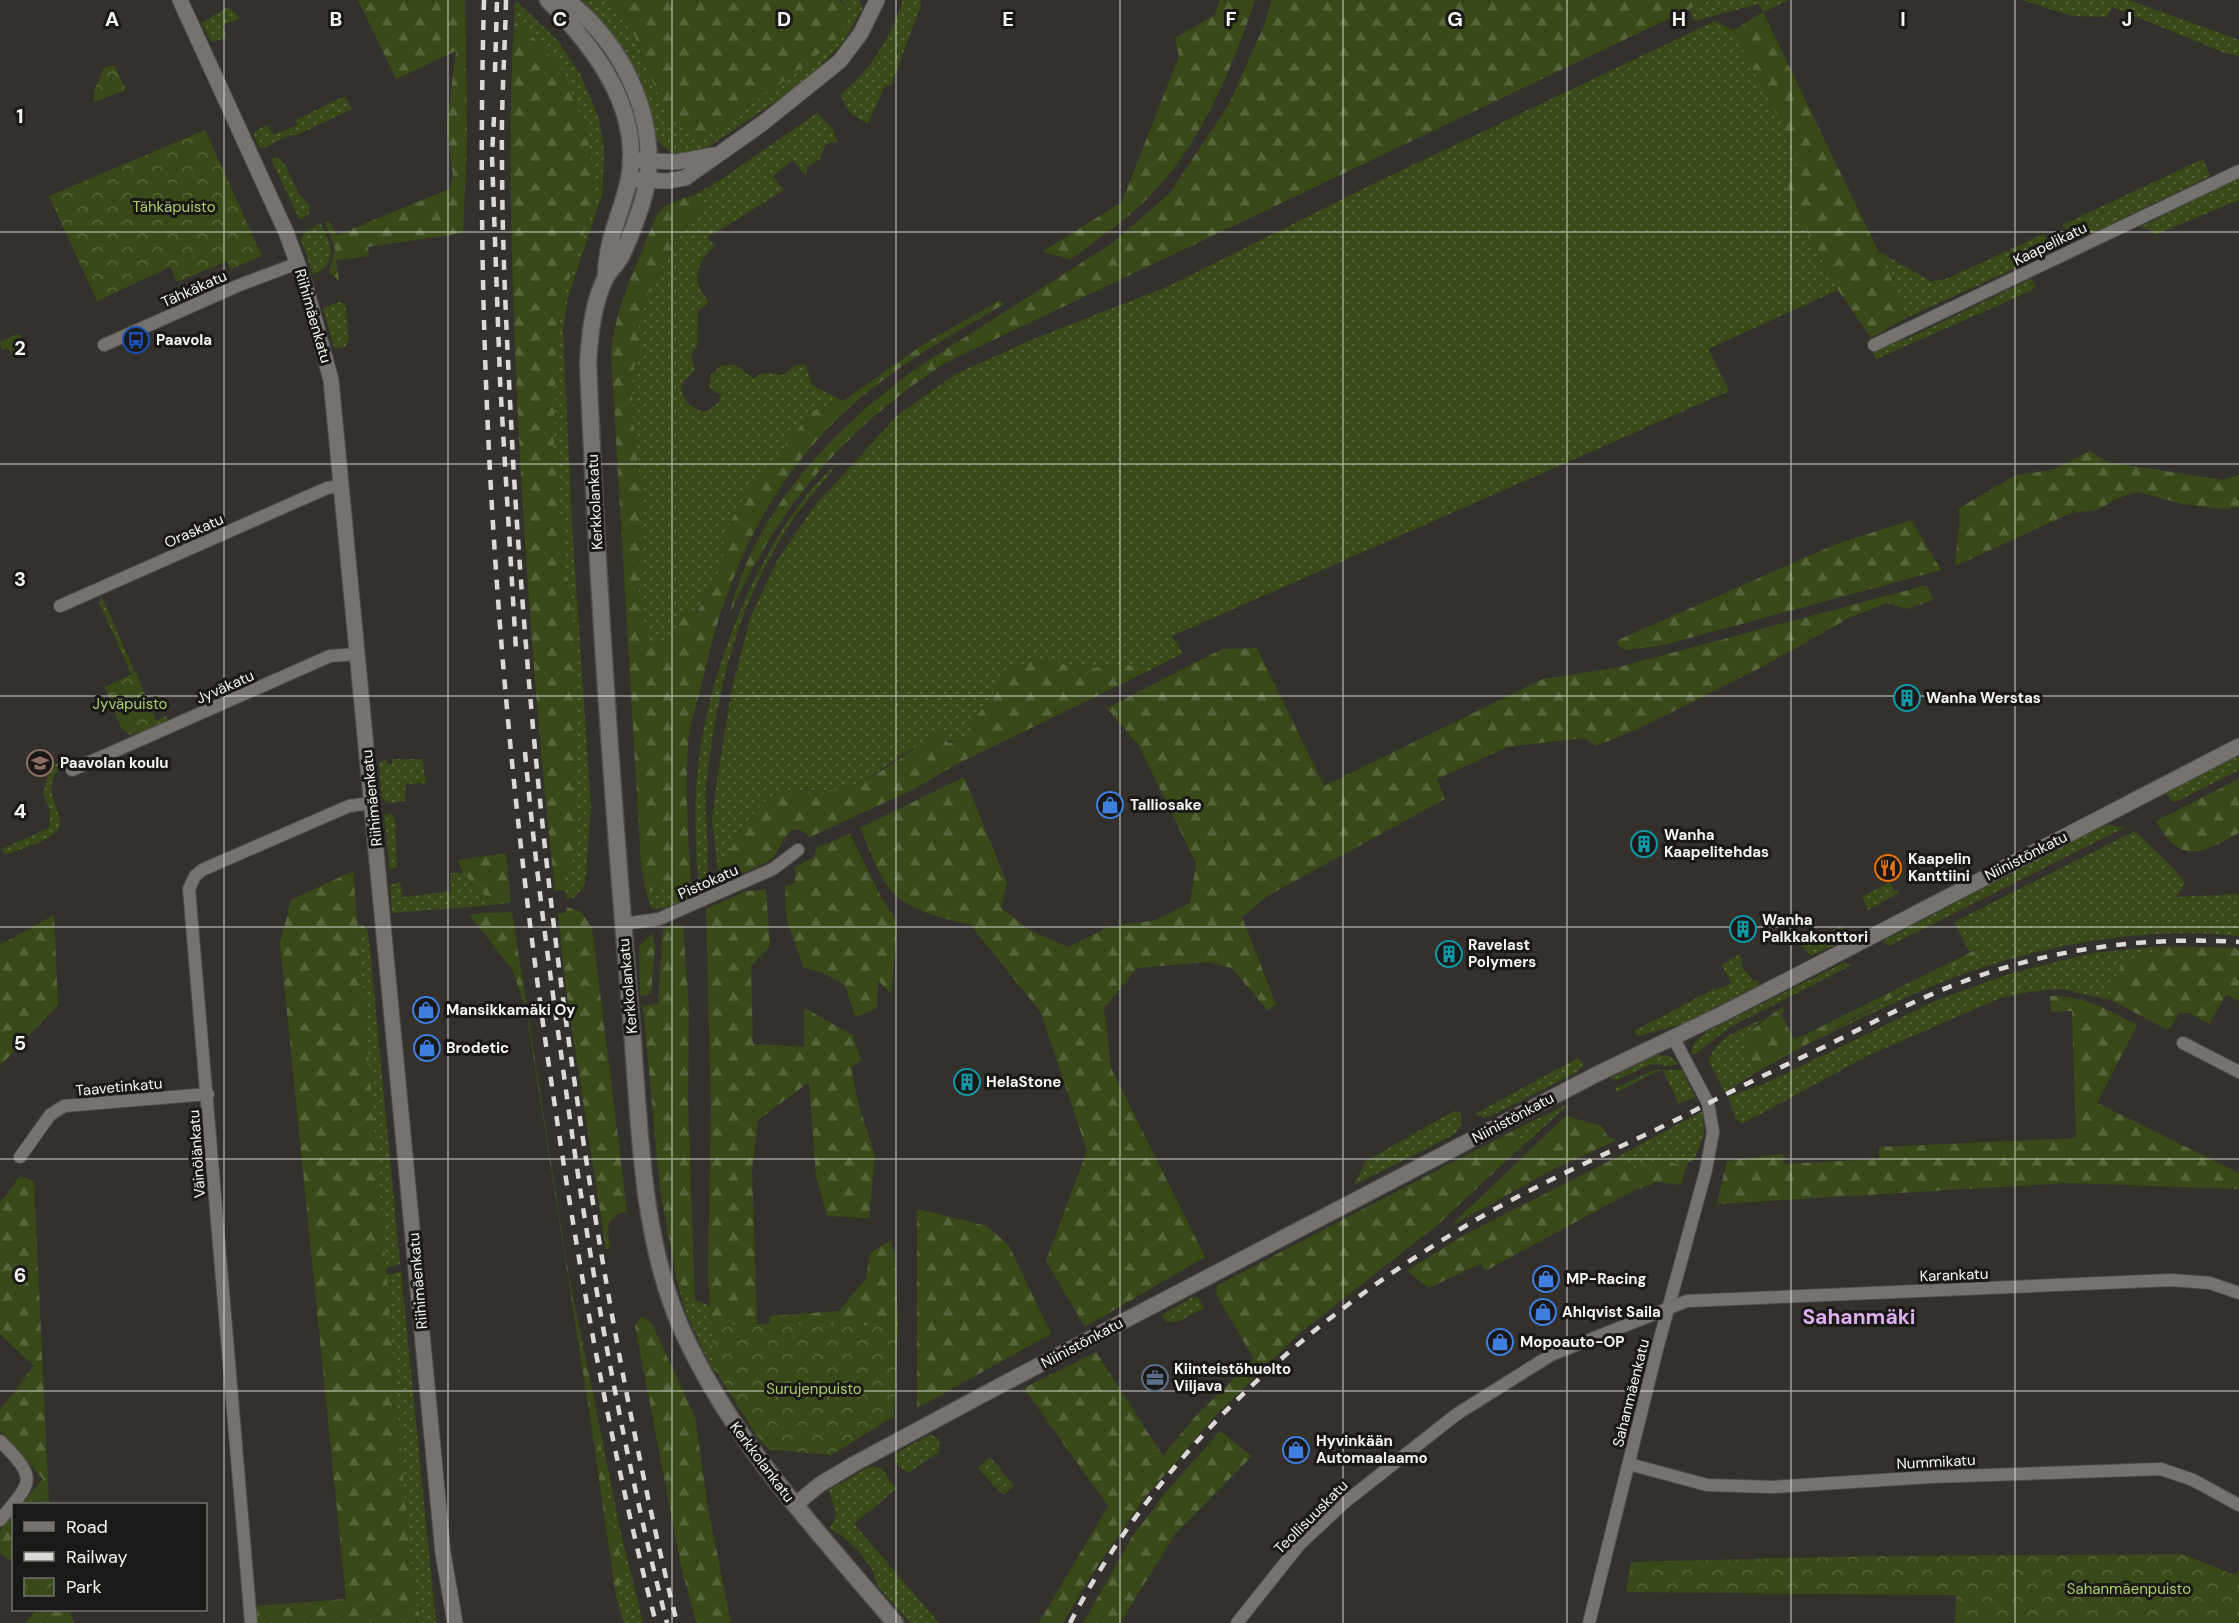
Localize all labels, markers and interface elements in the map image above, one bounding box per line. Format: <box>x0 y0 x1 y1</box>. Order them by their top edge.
text: A <box>105 6 119 32</box>
text: B <box>330 6 342 32</box>
text: C <box>553 6 567 32</box>
text: D <box>777 6 791 32</box>
text: E <box>1002 6 1014 32</box>
text: F <box>1225 6 1237 32</box>
text: G <box>1447 6 1463 32</box>
text: H <box>1672 6 1686 32</box>
text: I <box>1900 6 1906 32</box>
text: J <box>2122 6 2132 32</box>
text: 1 <box>16 103 24 129</box>
park label: Tähkäpuisto <box>132 197 216 217</box>
street label: Kaapelikatu <box>2010 218 2090 270</box>
street label: Tähkäkatu <box>158 266 230 312</box>
street label: Riihimäenkatu <box>290 267 336 365</box>
bus stop icon: Paavola <box>121 325 151 355</box>
place label: Paavola <box>156 330 212 350</box>
text: 2 <box>14 335 26 361</box>
street label: Kerkkolankatu <box>583 454 607 550</box>
street label: Oraskatu <box>161 509 227 553</box>
text: 3 <box>14 566 26 592</box>
street label: Jyväkatu <box>193 665 257 709</box>
building icon: Wanha Werstas <box>1892 683 1922 713</box>
place label: Wanha Werstas <box>1926 688 2041 708</box>
park label: Jyväpuisto <box>93 694 168 714</box>
school or university icon: Paavolan koulu <box>25 748 55 778</box>
street label: Riihimäenkatu <box>357 749 387 847</box>
place label: Paavolan koulu <box>60 753 169 773</box>
shop icon: Talliosake <box>1095 790 1125 820</box>
place label: Talliosake <box>1130 795 1202 815</box>
text: 4 <box>14 798 27 824</box>
place label: Wanha Kaapelitehdas <box>1664 825 1769 862</box>
street label: Niinistönkatu <box>1981 827 2071 885</box>
building icon: Wanha Kaapelitehdas <box>1629 829 1659 859</box>
place label: Kaapelin Kanttiini <box>1908 849 1971 886</box>
restaurant icon: Kaapelin Kanttiini <box>1873 853 1903 883</box>
street label: Pistokatu <box>675 860 741 904</box>
place label: Wanha Palkkakonttori <box>1762 910 1868 947</box>
building icon: Wanha Palkkakonttori <box>1728 914 1758 944</box>
place label: Ravelast Polymers <box>1468 935 1536 972</box>
street label: Kerkkolankatu <box>614 937 642 1035</box>
building icon: Ravelast Polymers <box>1434 939 1464 969</box>
shop icon: Mansikkamäki Oy <box>411 995 441 1025</box>
place label: Mansikkamäki Oy <box>446 1000 575 1020</box>
text: 5 <box>14 1030 26 1056</box>
shop icon: Brodetic <box>412 1033 442 1063</box>
place label: Brodetic <box>446 1038 509 1058</box>
building icon: HelaStone <box>952 1067 982 1097</box>
place label: HelaStone <box>986 1072 1061 1092</box>
street label: Taavetinkatu <box>75 1073 163 1101</box>
street label: Niinistönkatu <box>1469 1088 1557 1148</box>
street label: Väinölänkatu <box>184 1109 210 1199</box>
street label: Riihimäenkatu <box>404 1232 432 1330</box>
text: 6 <box>14 1262 26 1288</box>
shop icon: MP-Racing <box>1531 1264 1561 1294</box>
street label: Karankatu <box>1919 1264 1989 1286</box>
place label: MP-Racing <box>1566 1269 1647 1289</box>
shop icon: Ahlqvist Saila <box>1528 1297 1558 1327</box>
place label: Ahlqvist Saila <box>1562 1302 1661 1322</box>
district label: Sahanmäki <box>1802 1303 1916 1331</box>
street label: Niinistönkatu <box>1038 1313 1126 1373</box>
shop icon: Mopoauto-OP <box>1485 1327 1515 1357</box>
place label: Mopoauto-OP <box>1520 1332 1625 1352</box>
street label: Sahanmäenkatu <box>1608 1337 1654 1449</box>
place label: Kiinteistöhuolto Viljava <box>1174 1359 1291 1396</box>
office icon: Kiinteistöhuolto Viljava <box>1140 1363 1170 1393</box>
park label: Surujenpuisto <box>766 1379 862 1399</box>
street label: Kerkkolankatu <box>725 1418 799 1506</box>
place label: Hyvinkään Automaalaamo <box>1316 1431 1428 1468</box>
shop icon: Hyvinkään Automaalaamo <box>1281 1435 1311 1465</box>
street label: Nummikatu <box>1896 1450 1976 1474</box>
street label: Teollisuuskatu <box>1270 1476 1352 1558</box>
legend <box>12 1503 207 1611</box>
text: Road <box>66 1515 108 1539</box>
text: Railway <box>66 1545 128 1569</box>
text: Park <box>66 1575 102 1599</box>
park label: Sahanmäenpuisto <box>2067 1579 2191 1599</box>

